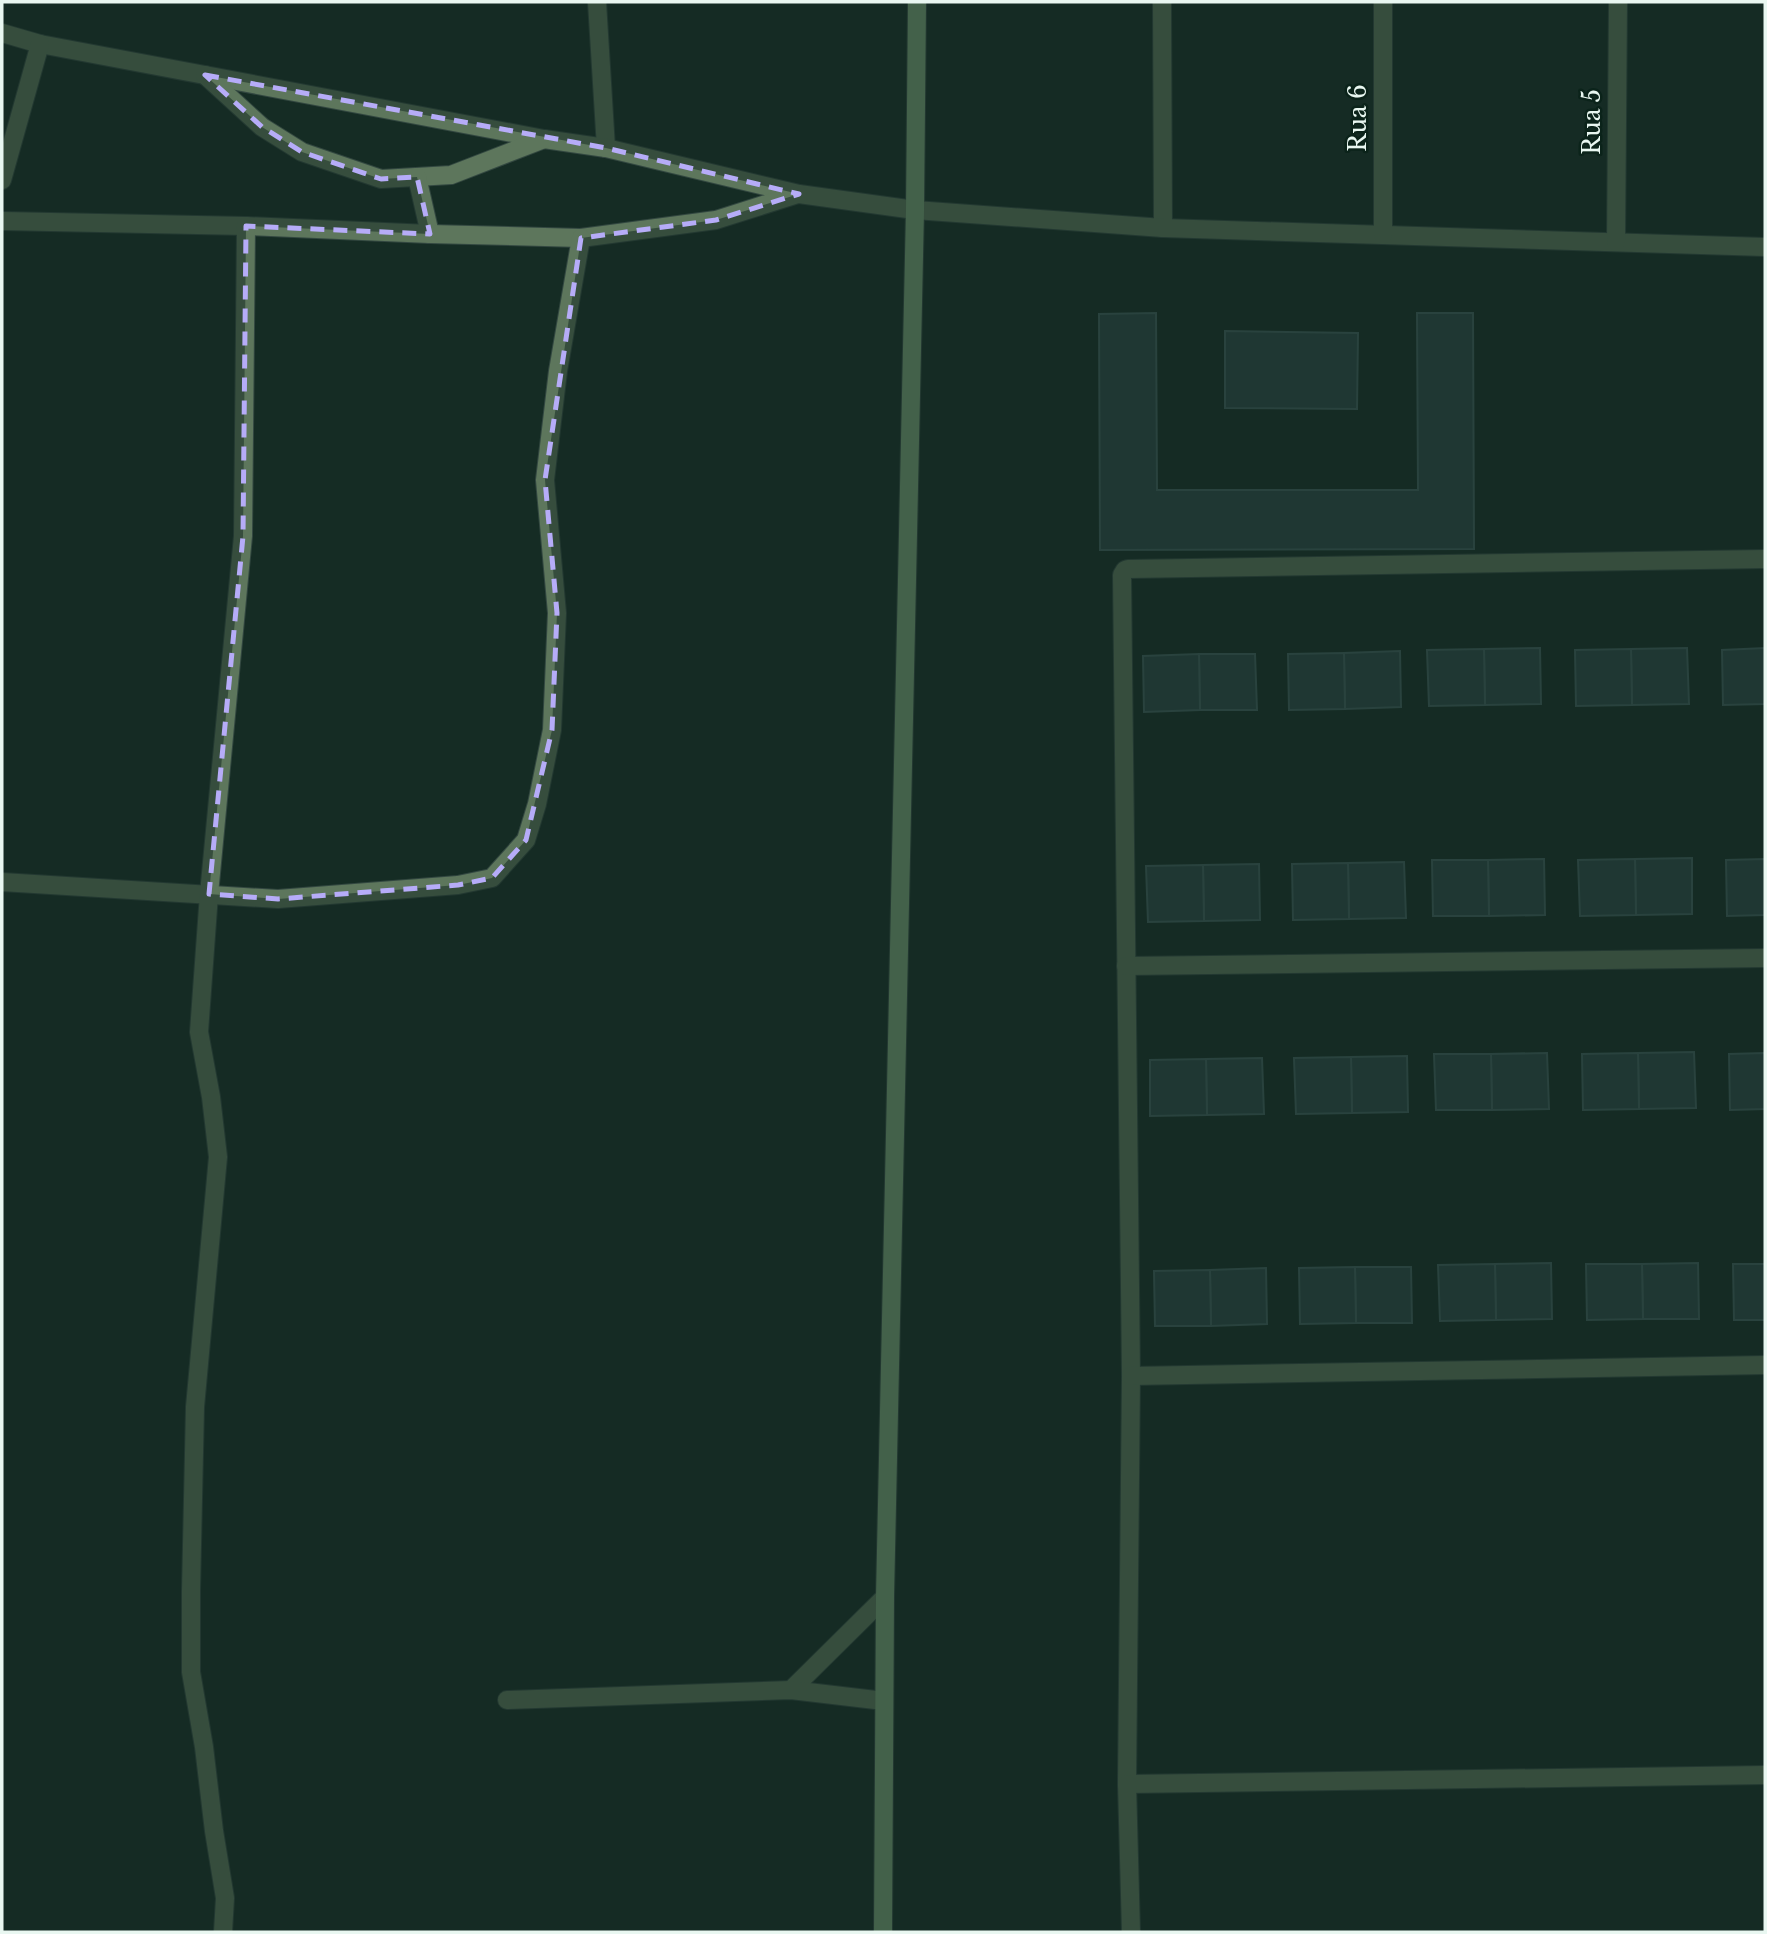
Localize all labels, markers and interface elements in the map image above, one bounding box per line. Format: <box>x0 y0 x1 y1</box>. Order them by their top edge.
street label: Rua 6 <box>1344 84 1372 152</box>
street label: Rua 5 <box>1578 89 1606 155</box>

